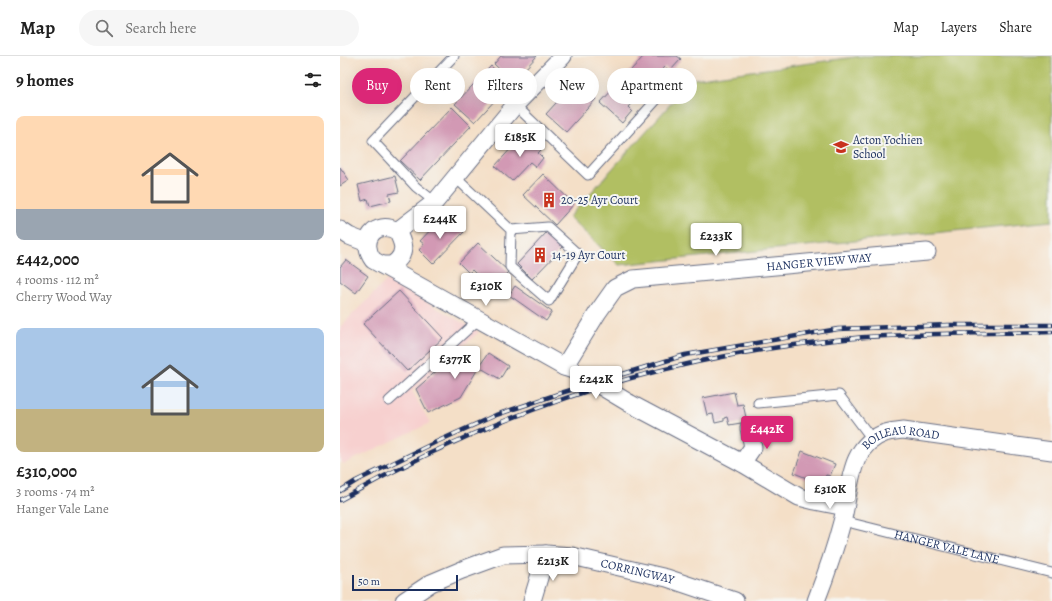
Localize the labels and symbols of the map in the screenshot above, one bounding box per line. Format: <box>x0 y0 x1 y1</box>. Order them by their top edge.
pin: £185K <box>492 124 548 158</box>
place label: Acton Yochien School <box>852 132 923 162</box>
school or university icon: Acton Yochien School <box>832 138 850 156</box>
building icon: 20-25 Ayr Court <box>540 191 558 209</box>
place label: 20-25 Ayr Court <box>561 192 638 208</box>
pin: £244K <box>412 206 468 240</box>
pin: £233K <box>688 223 744 257</box>
building icon: 14-19 Ayr Court <box>531 246 549 264</box>
place label: 14-19 Ayr Court <box>552 247 625 263</box>
street label: HANGER VIEW WAY <box>766 249 873 275</box>
pin: £310K <box>458 273 514 307</box>
pin: £377K <box>427 346 483 380</box>
pin: £242K <box>568 366 624 400</box>
pin: £442K <box>739 416 795 450</box>
street label: BOILEAU ROAD <box>858 421 941 453</box>
pin: £310K <box>802 476 858 510</box>
street label: HANGER VALE LANE <box>893 526 1001 568</box>
pin: £213K <box>525 548 581 582</box>
street label: CORRINGWAY <box>599 555 677 588</box>
scale bar <box>352 573 458 592</box>

